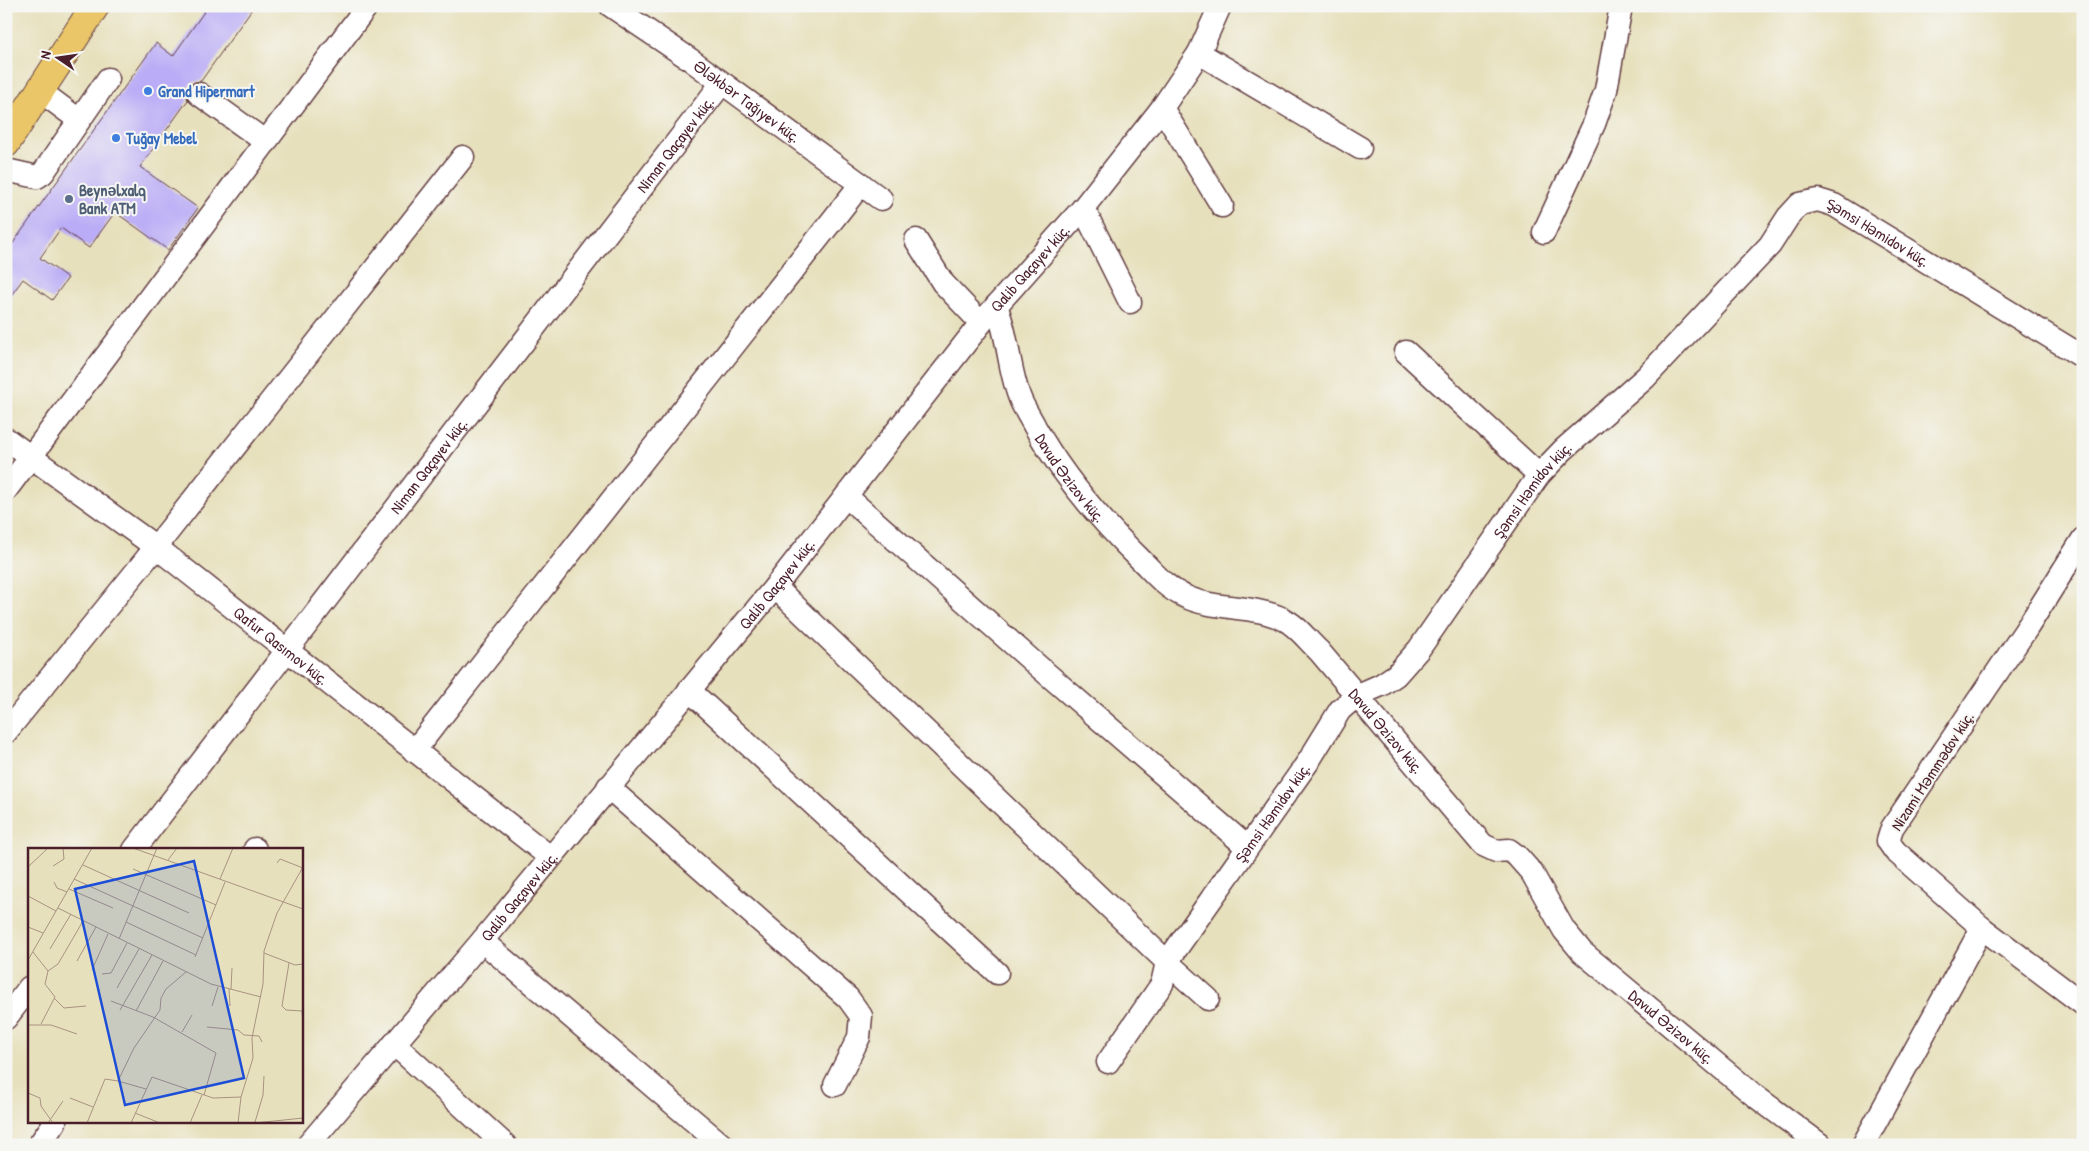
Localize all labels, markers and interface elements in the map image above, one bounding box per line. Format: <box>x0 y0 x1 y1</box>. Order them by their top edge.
north arrow <box>32 32 82 82</box>
text: N <box>35 49 55 61</box>
street label: Ələkbər Tağıyev küç. <box>689 54 805 148</box>
place label: Grand Hipermart <box>158 80 255 103</box>
marker: Grand Hipermart <box>142 85 154 97</box>
street label: Niman Qaçayev küç. <box>631 92 719 197</box>
place label: Tuğay Mebel <box>125 127 198 150</box>
marker: Tuğay Mebel <box>110 132 122 144</box>
place label: Beynəlxalq Bank ATM <box>79 179 146 219</box>
street label: Şəmsi Həmidov küç. <box>1824 192 1934 272</box>
marker: Beynəlxalq Bank ATM <box>63 193 75 205</box>
street label: Qalib Qaçayev küç. <box>985 220 1075 317</box>
street label: Niman Qaçayev küç. <box>385 413 472 518</box>
street label: Davud Əzizov küç. <box>1030 430 1110 527</box>
street label: Şəmsi Həmidov küç. <box>1488 436 1576 542</box>
street label: Qalib Qaçayev küç. <box>734 534 820 634</box>
street label: Qafur Qasımov küç. <box>229 601 333 690</box>
street label: Davud Əzizov küç. <box>1344 683 1429 778</box>
street label: Nizami Məmmədov küç. <box>1885 707 1979 835</box>
street label: Şəmsi Həmidov küç. <box>1229 759 1315 867</box>
street label: Qalib Qaçayev küç. <box>475 847 562 946</box>
inset map <box>28 848 302 1124</box>
street label: Davud Əzizov küç. <box>1624 984 1719 1069</box>

